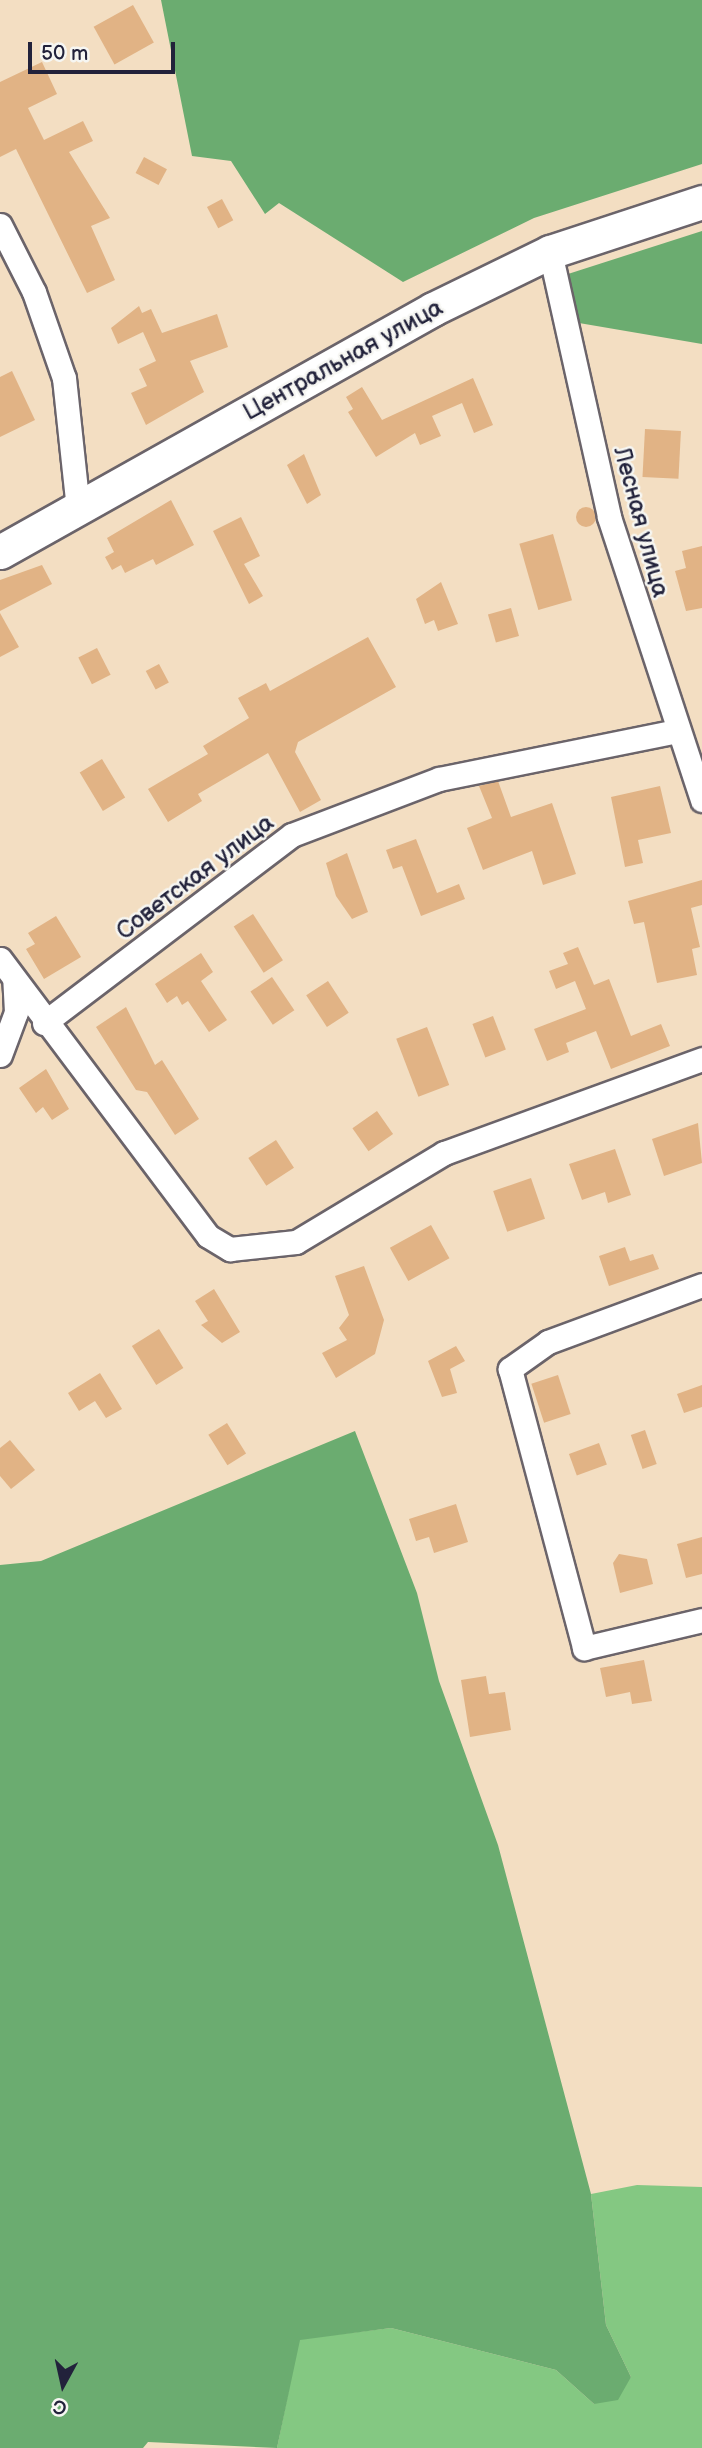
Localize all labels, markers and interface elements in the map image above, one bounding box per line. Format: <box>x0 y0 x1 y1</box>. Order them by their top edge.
scale bar <box>32 28 178 72</box>
text: 50 m <box>41 41 88 66</box>
street label: Центральная улица <box>238 293 448 427</box>
street label: Лесная улица <box>607 444 675 600</box>
street label: Советская улица <box>110 808 280 946</box>
north arrow <box>28 2350 98 2420</box>
text: С <box>52 2394 68 2419</box>

